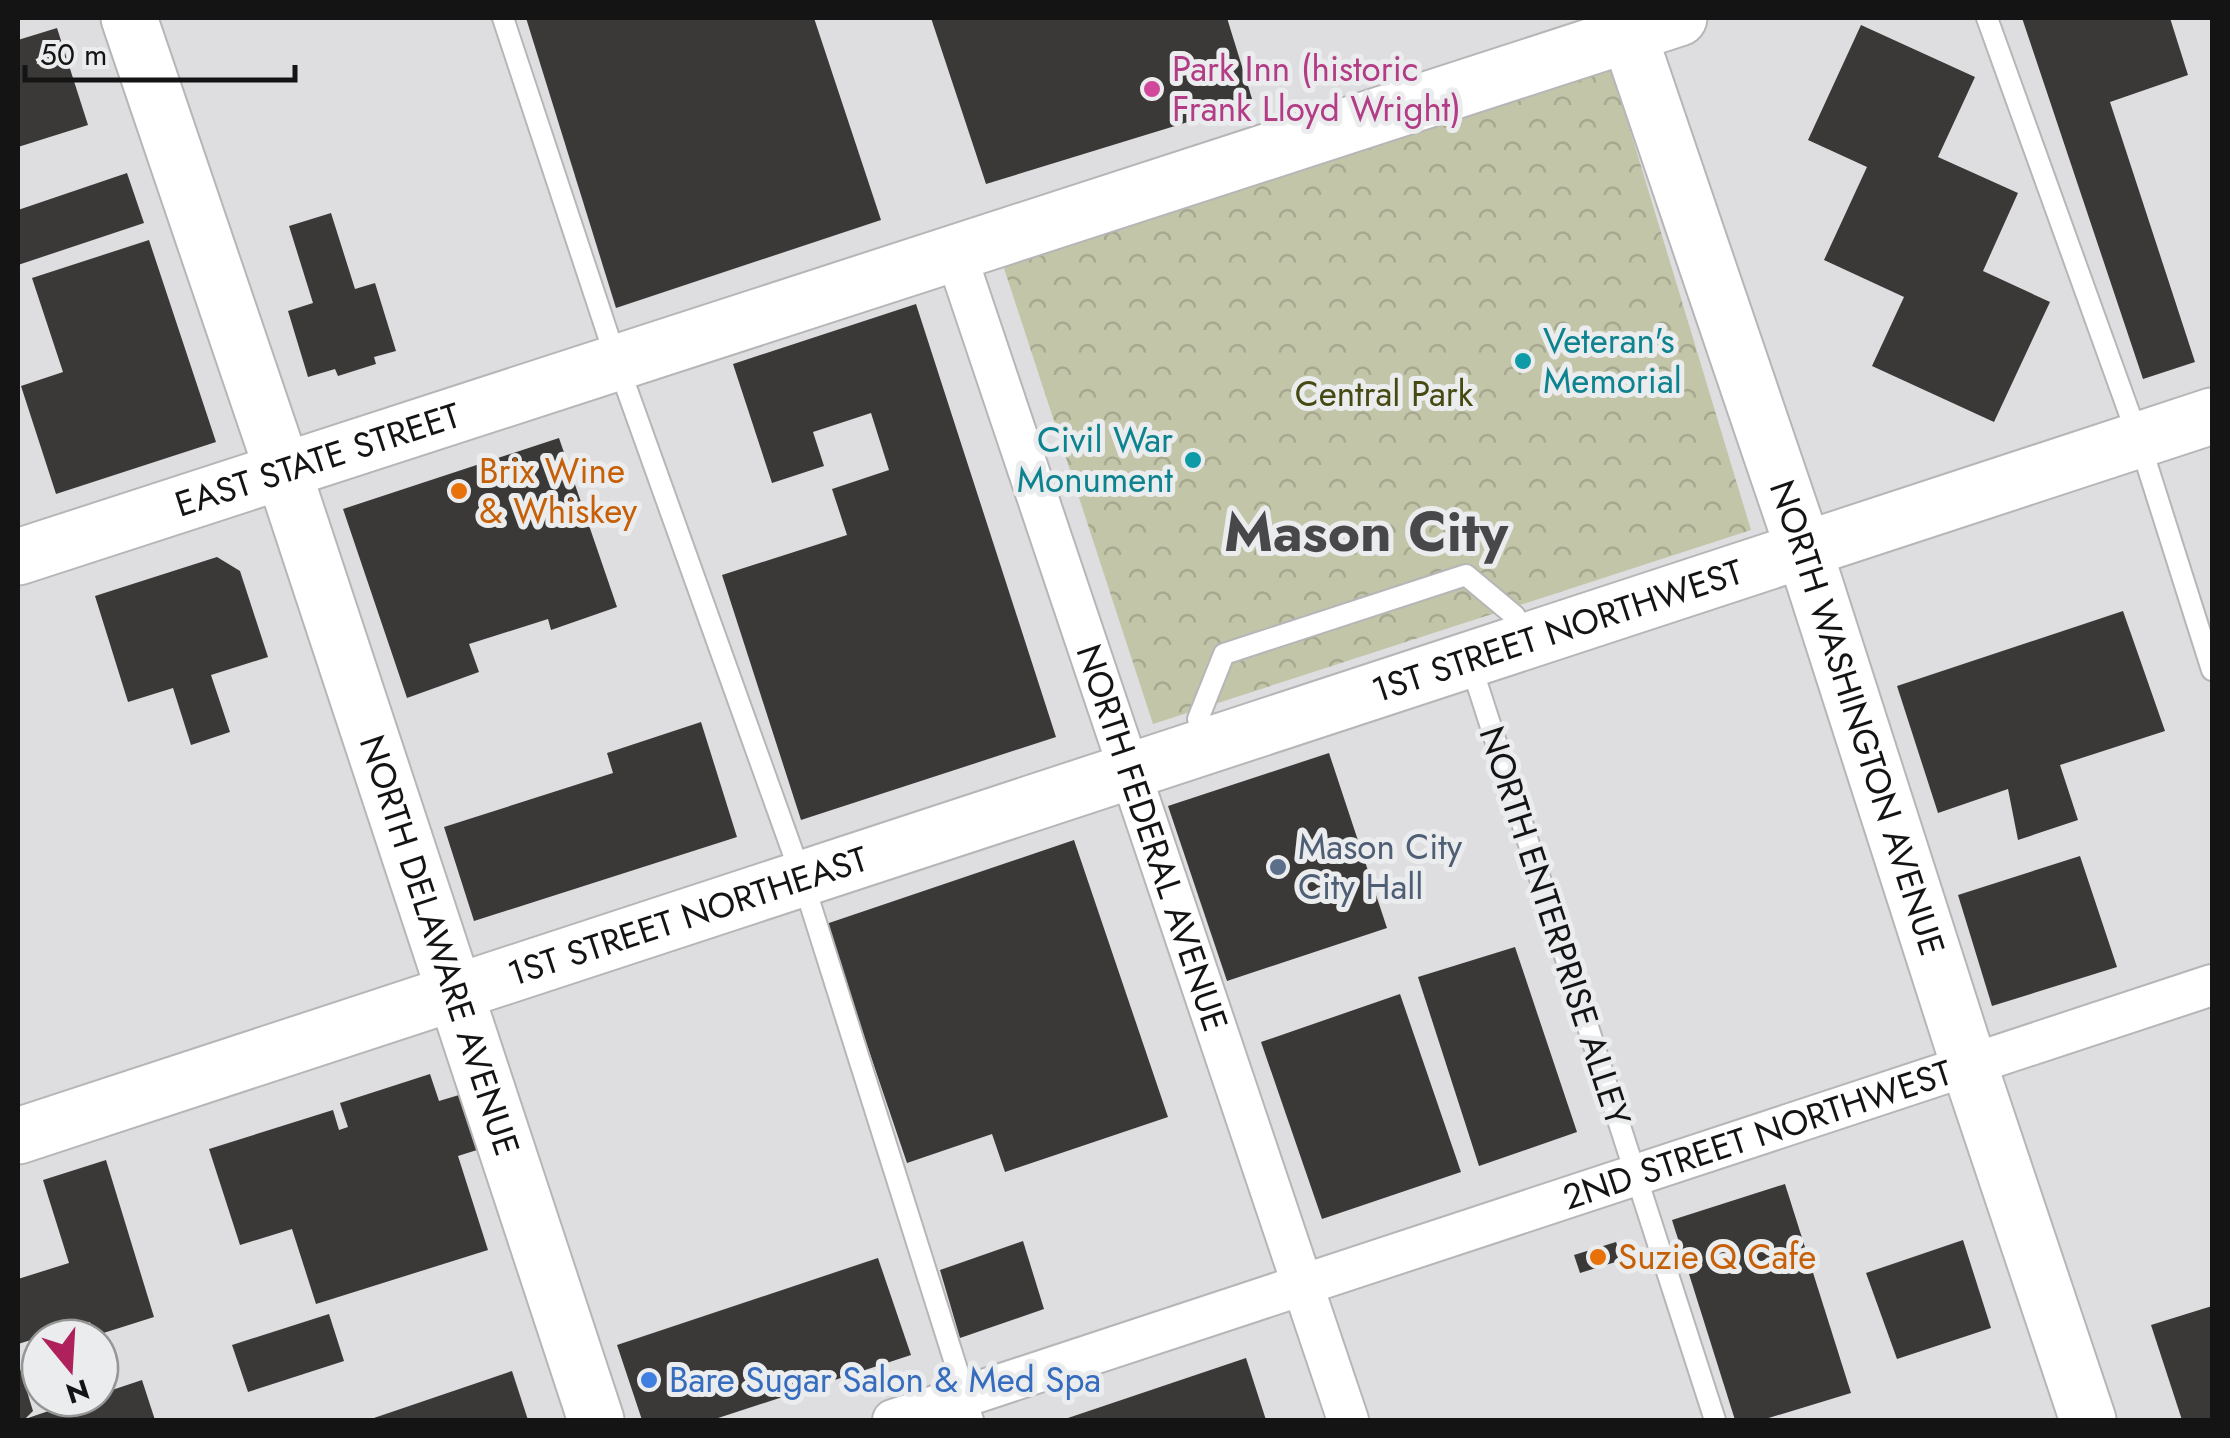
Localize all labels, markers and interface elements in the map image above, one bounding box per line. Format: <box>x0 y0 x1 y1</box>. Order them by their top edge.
scale bar <box>25 20 295 82</box>
text: 50 m <box>40 33 107 76</box>
place label: Park Inn (historic Frank Lloyd Wright) <box>1172 44 1461 134</box>
marker: Park Inn (historic Frank Lloyd Wright) <box>1141 78 1163 100</box>
place label: Veteran's Memorial <box>1543 316 1682 406</box>
marker: Veteran's Memorial <box>1512 350 1534 372</box>
park label: Central Park <box>1295 369 1474 419</box>
street label: EAST STATE STREET <box>169 390 467 529</box>
place label: Civil War Monument <box>1017 415 1174 505</box>
place label: Brix Wine & Whiskey <box>479 446 638 536</box>
marker: Civil War Monument <box>1182 449 1204 471</box>
street label: NORTH WASHINGTON AVENUE <box>1757 474 1957 962</box>
marker: Brix Wine & Whiskey <box>448 480 470 502</box>
district label: Mason City <box>1224 492 1509 572</box>
street label: 1ST STREET NORTHWEST <box>1365 547 1749 715</box>
street label: NORTH FEDERAL AVENUE <box>1064 638 1240 1038</box>
street label: NORTH ENTERPRISE ALLEY <box>1467 720 1643 1133</box>
street label: NORTH DELAWARE AVENUE <box>347 729 532 1162</box>
place label: Mason City City Hall <box>1298 822 1463 912</box>
street label: 1ST STREET NORTHEAST <box>502 834 874 999</box>
marker: Mason City City Hall <box>1267 856 1289 878</box>
street label: 2ND STREET NORTHWEST <box>1556 1048 1958 1222</box>
place label: Suzie Q Cafe <box>1618 1232 1816 1282</box>
marker: Suzie Q Cafe <box>1587 1246 1609 1268</box>
north arrow <box>20 1318 120 1418</box>
place label: Bare Sugar Salon & Med Spa <box>669 1355 1101 1405</box>
text: N <box>61 1368 94 1414</box>
marker: Bare Sugar Salon & Med Spa <box>638 1369 660 1391</box>

